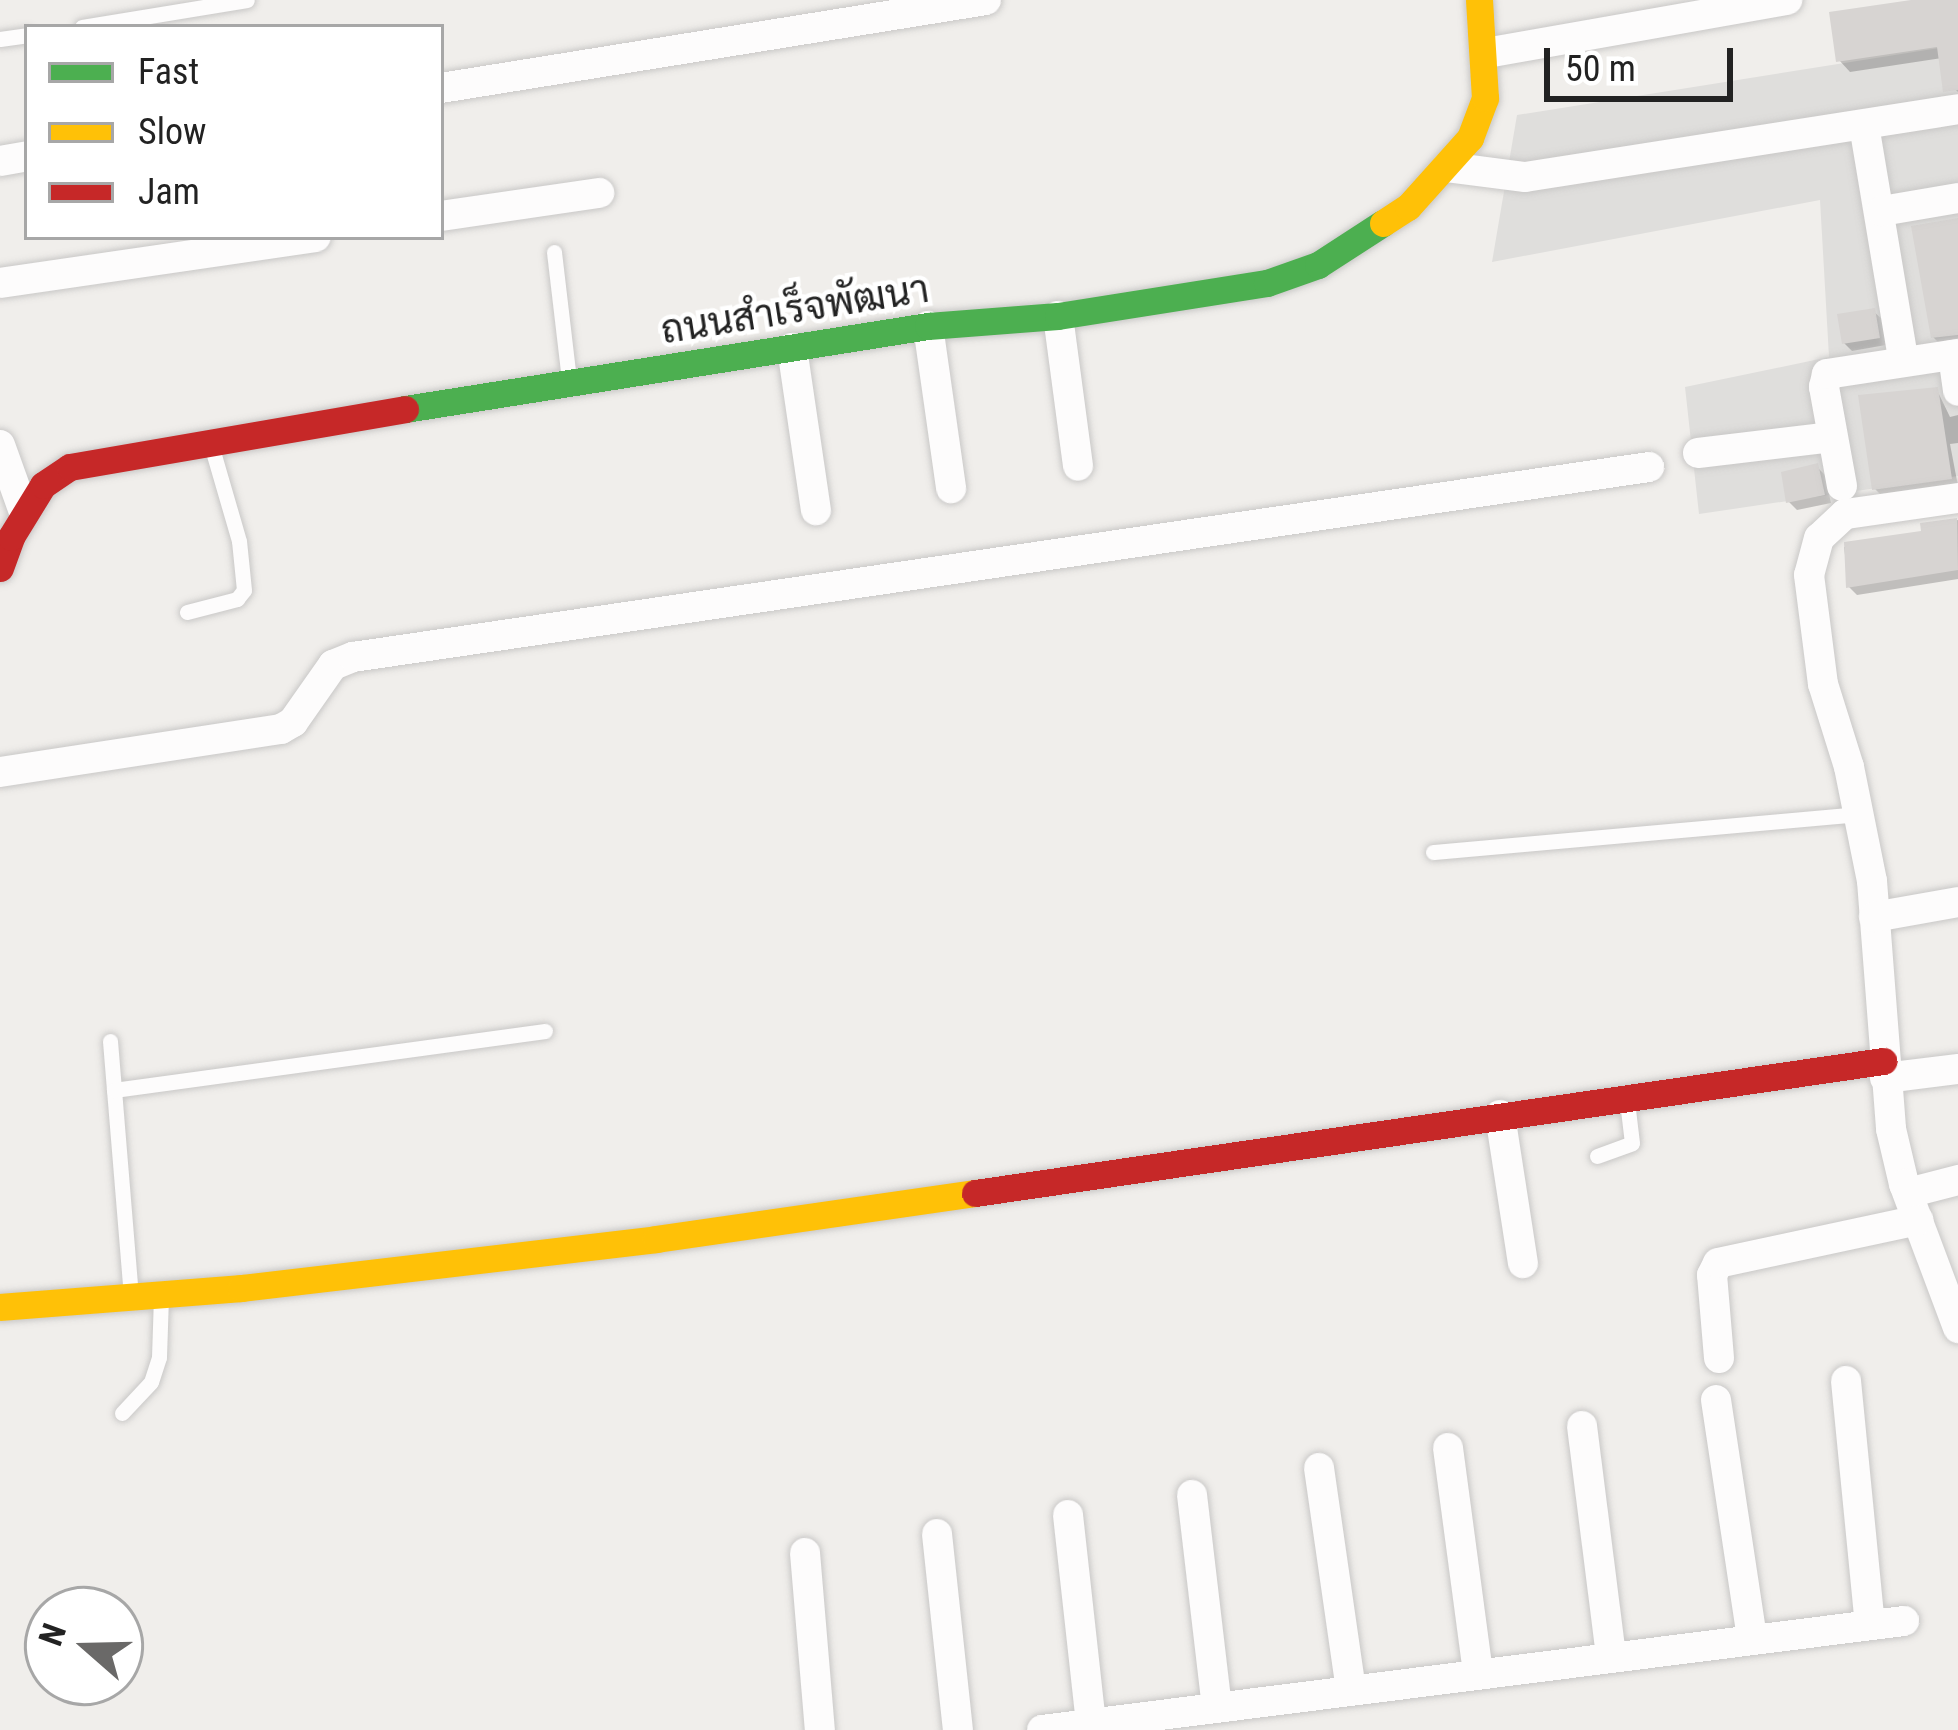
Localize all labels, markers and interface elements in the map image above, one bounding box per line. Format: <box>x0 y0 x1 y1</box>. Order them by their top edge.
legend <box>24 24 444 240</box>
scale bar <box>1550 24 1739 98</box>
text: 50 m <box>1565 48 1636 90</box>
text: Fast <box>138 51 199 93</box>
text: Slow <box>138 111 206 153</box>
text: Jam <box>138 171 200 213</box>
street label: ถนนสำเร็จพัฒนา <box>658 266 932 354</box>
north arrow <box>24 1586 144 1706</box>
text: N <box>31 1618 74 1651</box>

